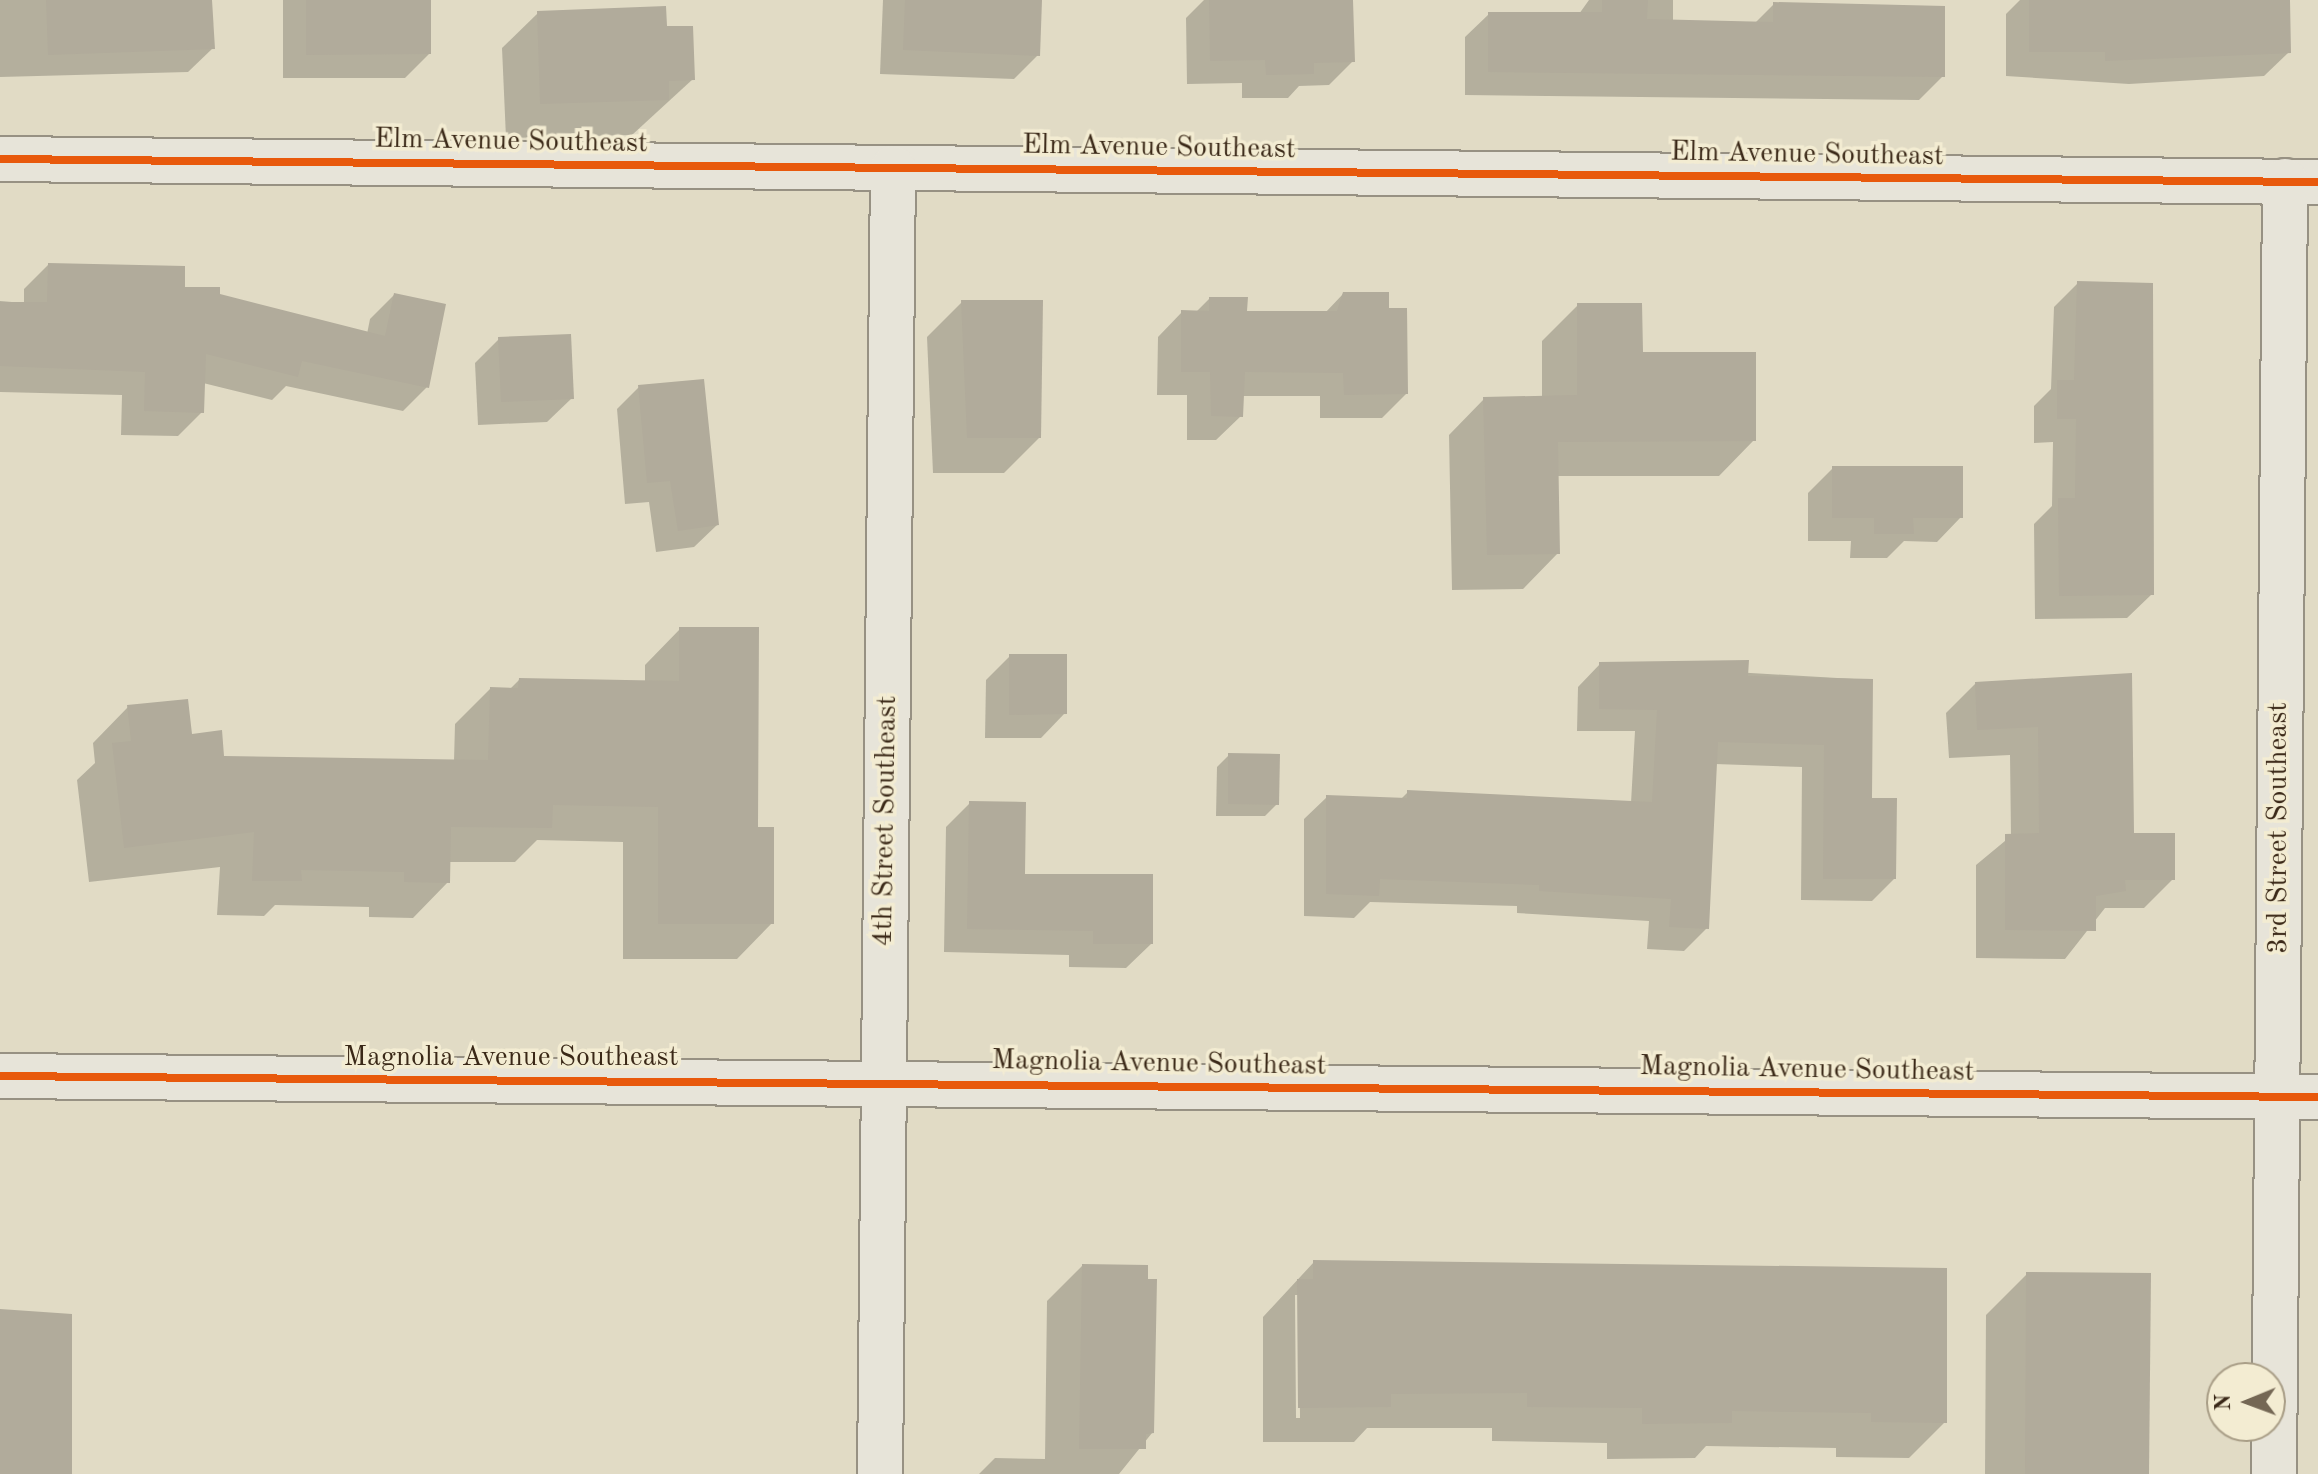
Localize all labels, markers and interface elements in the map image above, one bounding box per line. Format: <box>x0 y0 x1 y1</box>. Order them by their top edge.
street label: Elm Avenue Southeast <box>374 123 648 161</box>
street label: Elm Avenue Southeast <box>1022 129 1296 167</box>
street label: Elm Avenue Southeast <box>1670 136 1944 174</box>
street label: 4th Street Southeast <box>867 695 905 947</box>
street label: 3rd Street Southeast <box>2262 702 2296 954</box>
street label: Magnolia Avenue Southeast <box>344 1041 678 1075</box>
street label: Magnolia Avenue Southeast <box>991 1044 1327 1084</box>
street label: Magnolia Avenue Southeast <box>1639 1050 1975 1090</box>
north arrow <box>2206 1362 2286 1442</box>
text: N <box>2213 1394 2235 1411</box>

